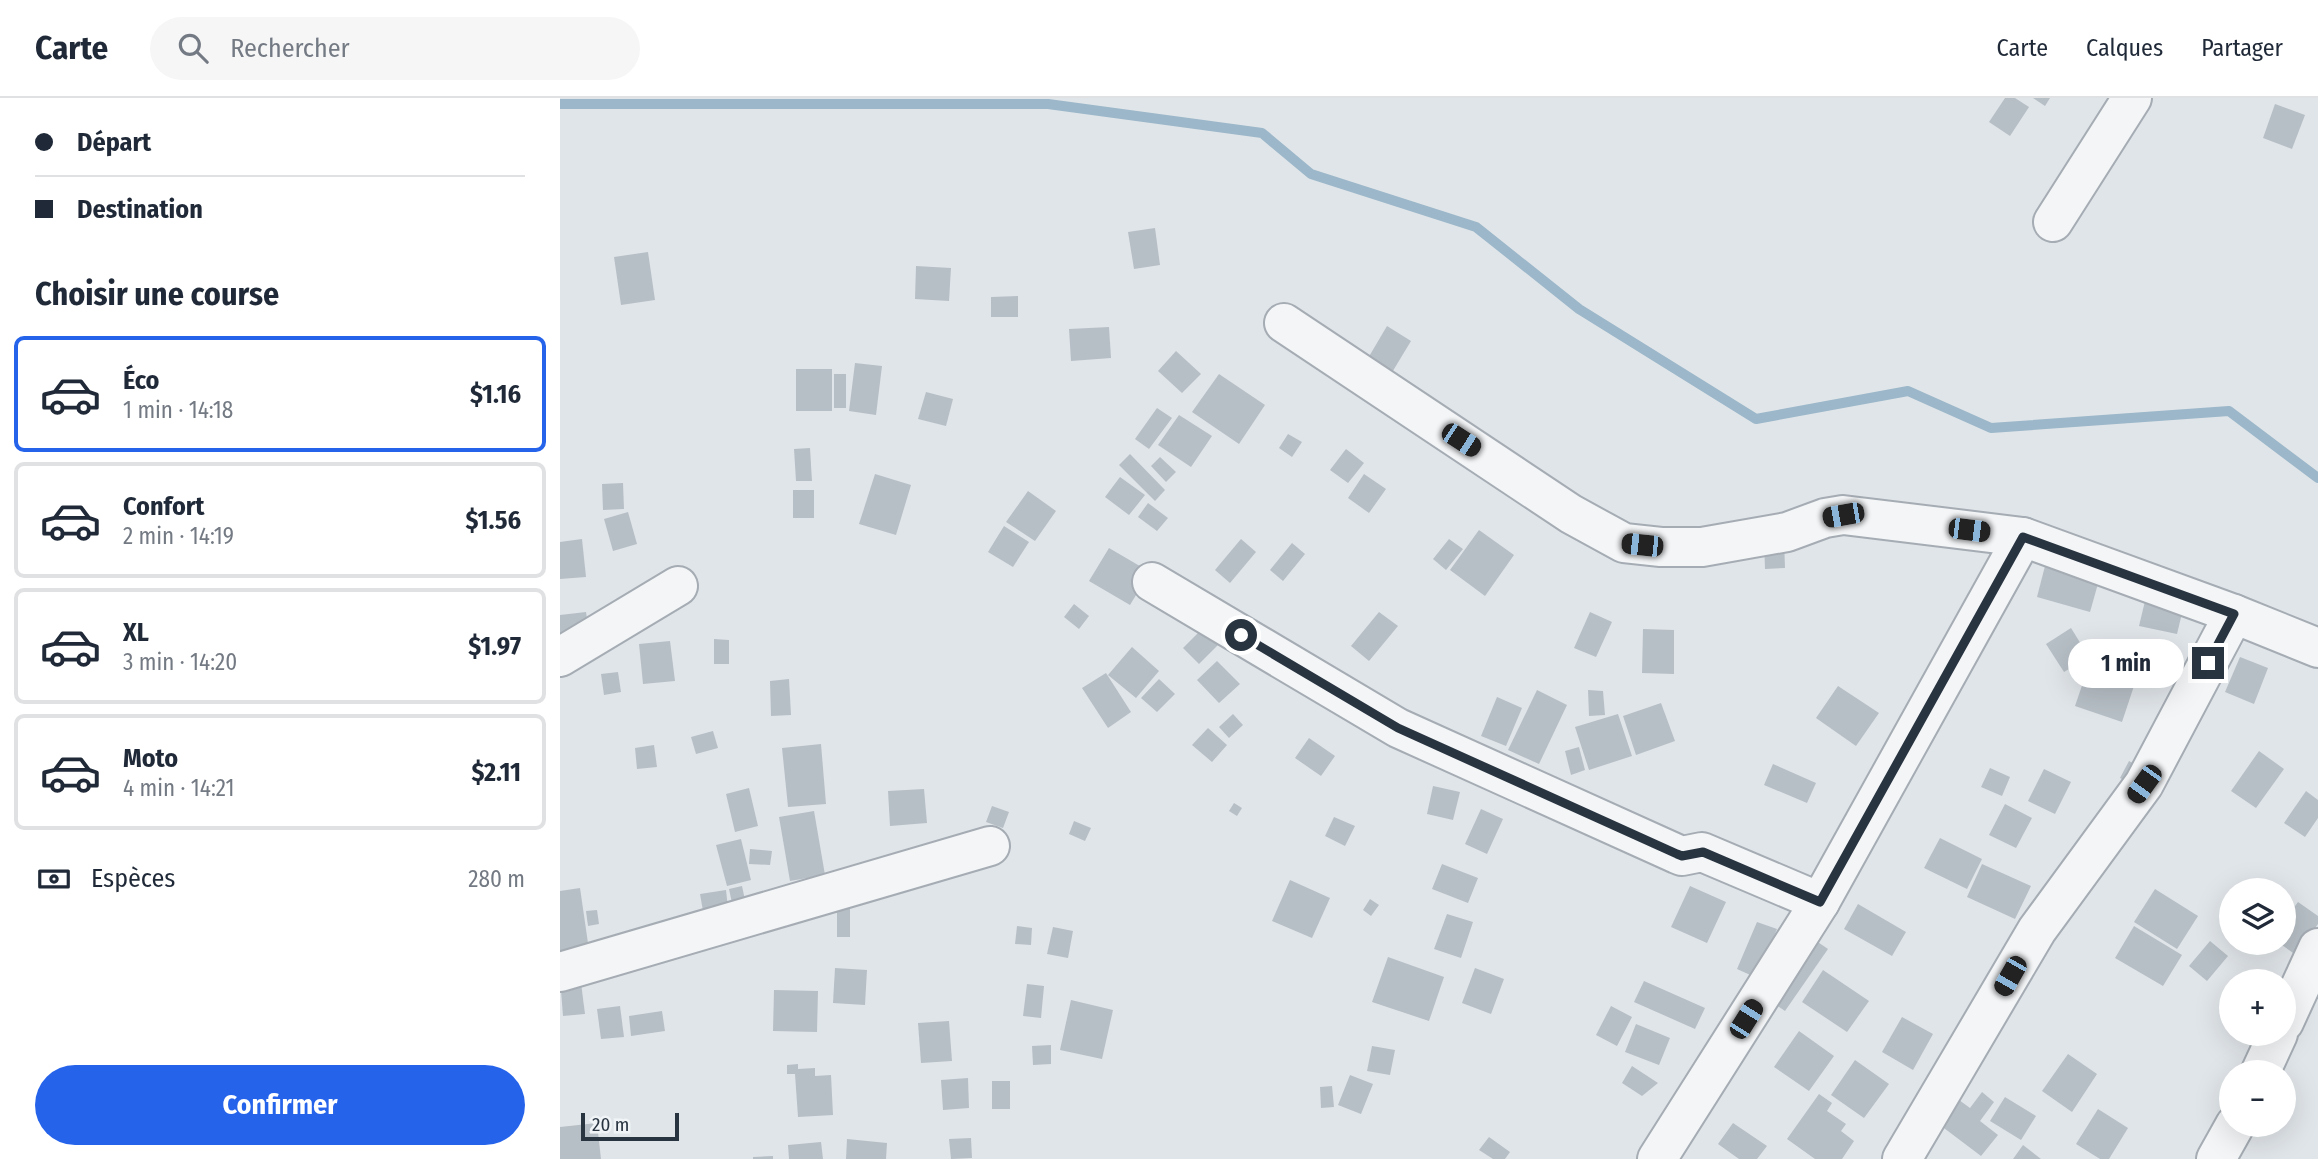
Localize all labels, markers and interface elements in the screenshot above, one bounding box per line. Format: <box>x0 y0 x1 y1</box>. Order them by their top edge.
search box <box>150 17 640 80</box>
text: Carte <box>35 28 108 68</box>
icon: search <box>174 29 212 67</box>
text: Rechercher <box>230 33 350 64</box>
text: Carte <box>1997 34 2048 62</box>
text: Calques <box>2086 34 2163 62</box>
text: Partager <box>2201 34 2283 62</box>
text: Départ <box>77 127 151 158</box>
text: Destination <box>77 194 203 225</box>
text: Choisir une course <box>35 275 279 313</box>
icon: car <box>39 363 102 426</box>
text: Éco <box>123 365 160 396</box>
text: $1.16 <box>470 379 521 410</box>
text: 1 min · 14:18 <box>123 396 233 424</box>
car <box>1438 420 1485 460</box>
icon: car <box>39 489 102 552</box>
text: Confort <box>123 491 204 522</box>
car <box>1821 501 1866 529</box>
text: $1.56 <box>465 505 521 536</box>
car <box>1947 517 1992 543</box>
text: 2 min · 14:19 <box>123 522 234 550</box>
car <box>1621 532 1664 558</box>
icon: car <box>39 615 102 678</box>
text: XL <box>123 617 149 648</box>
route start <box>1225 619 1257 651</box>
text: $1.97 <box>468 631 521 662</box>
callout: 1 min <box>2068 638 2184 688</box>
route end <box>2192 647 2224 679</box>
text: 3 min · 14:20 <box>123 648 237 676</box>
text: 1 min <box>2101 649 2151 677</box>
icon: car <box>39 741 102 804</box>
text: Moto <box>123 743 178 774</box>
text: $2.11 <box>471 757 521 788</box>
car <box>2124 761 2165 807</box>
text: 4 min · 14:21 <box>123 774 234 802</box>
icon: cash <box>35 860 73 898</box>
text: Espèces <box>91 863 175 894</box>
text: 280 m <box>468 865 525 893</box>
map controls <box>2219 878 2296 1137</box>
button: layers <box>2219 878 2296 955</box>
car <box>1991 953 2030 999</box>
button: + <box>2219 969 2296 1046</box>
car <box>1726 996 1767 1042</box>
button: − <box>2219 1060 2296 1137</box>
button: Confirmer <box>35 1065 525 1145</box>
scale bar <box>581 1110 679 1142</box>
text: 20 m <box>592 1113 629 1136</box>

